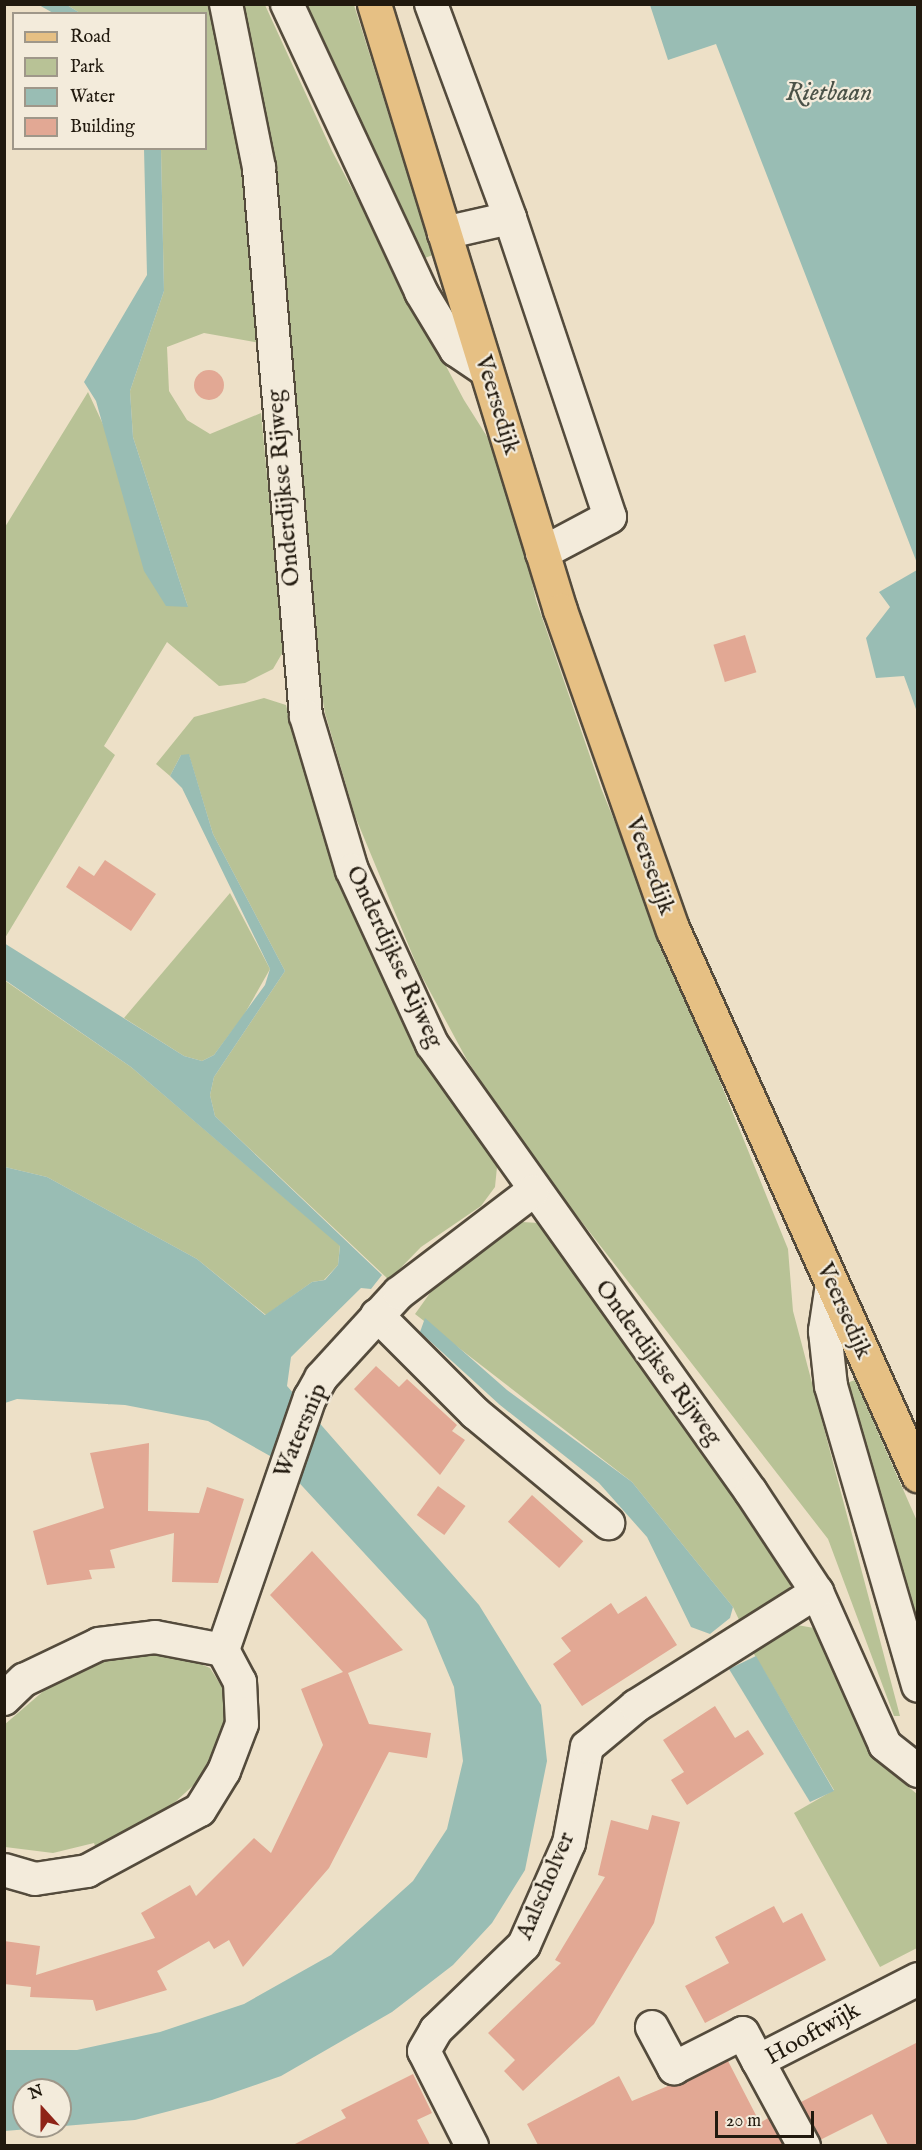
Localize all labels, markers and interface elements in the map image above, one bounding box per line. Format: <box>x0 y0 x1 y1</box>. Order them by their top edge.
legend <box>12 12 207 150</box>
text: Road <box>70 26 111 49</box>
text: Park <box>70 56 104 79</box>
water label: Rietbaan <box>786 77 872 109</box>
text: Water <box>70 86 115 109</box>
text: Building <box>70 116 135 139</box>
street label: Veersedijk <box>468 352 526 458</box>
street label: Onderdijkse Rijweg <box>261 388 307 588</box>
street label: Veersedijk <box>619 813 681 919</box>
street label: Onderdijkse Rijweg <box>339 861 449 1053</box>
street label: Veersedijk <box>810 1258 878 1364</box>
street label: Onderdijkse Rijweg <box>588 1275 728 1451</box>
street label: Watersnip <box>268 1379 334 1483</box>
street label: Aalscholver <box>510 1828 582 1944</box>
street label: Hooftwijk <box>761 1996 865 2072</box>
north arrow <box>12 2078 72 2138</box>
text: N <box>26 2081 46 2105</box>
scale bar <box>718 2099 817 2137</box>
text: 20 m <box>726 2110 761 2133</box>

